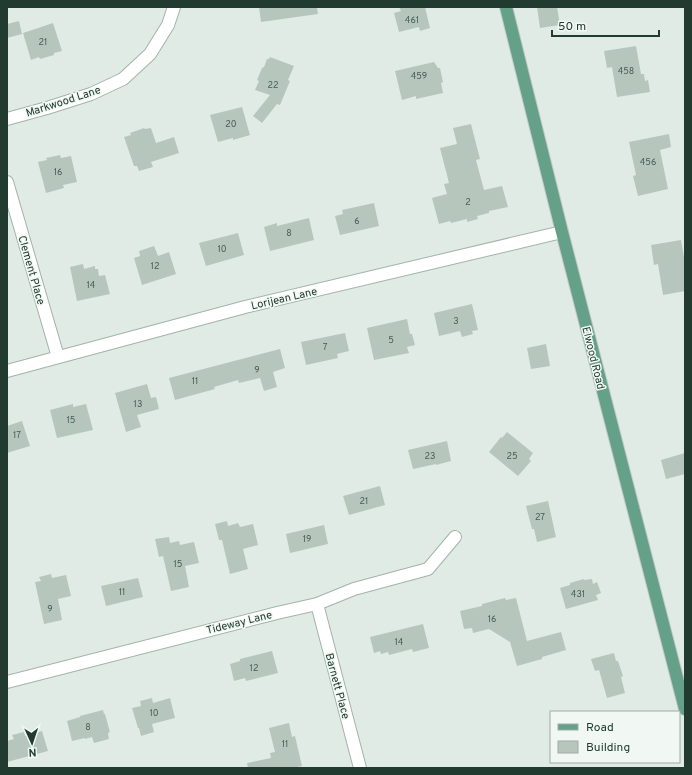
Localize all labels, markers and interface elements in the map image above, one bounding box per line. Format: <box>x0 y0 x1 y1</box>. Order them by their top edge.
scale bar <box>552 12 659 38</box>
house number: 461 <box>405 15 419 26</box>
text: 50 m <box>558 19 586 35</box>
house number: 21 <box>39 37 47 48</box>
house number: 458 <box>618 66 634 77</box>
house number: 459 <box>411 71 427 82</box>
house number: 22 <box>267 80 279 91</box>
street label: Markwood Lane <box>24 83 103 121</box>
house number: 20 <box>225 119 237 130</box>
house number: 456 <box>640 157 656 168</box>
house number: 16 <box>54 167 62 178</box>
house number: 2 <box>465 197 471 208</box>
house number: 6 <box>354 216 360 227</box>
house number: 8 <box>286 228 292 239</box>
street label: Clement Place <box>14 234 48 307</box>
house number: 10 <box>217 244 227 255</box>
house number: 12 <box>151 261 159 272</box>
house number: 14 <box>87 280 96 291</box>
street label: Lorijean Lane <box>250 285 319 313</box>
house number: 3 <box>453 316 459 327</box>
street label: Elwood Road <box>578 325 608 391</box>
house number: 5 <box>388 335 394 346</box>
house number: 7 <box>323 342 328 353</box>
house number: 9 <box>254 365 260 376</box>
house number: 11 <box>192 376 198 387</box>
house number: 13 <box>134 399 142 410</box>
house number: 15 <box>67 415 75 426</box>
house number: 17 <box>13 430 21 441</box>
house number: 23 <box>425 451 435 462</box>
house number: 25 <box>506 451 518 462</box>
house number: 21 <box>360 496 368 507</box>
house number: 27 <box>535 512 545 523</box>
house number: 19 <box>303 534 311 545</box>
house number: 15 <box>174 559 182 570</box>
house number: 11 <box>119 587 125 598</box>
house number: 431 <box>571 589 585 600</box>
house number: 9 <box>47 604 53 615</box>
street label: Tideway Lane <box>205 608 274 638</box>
house number: 16 <box>488 614 496 625</box>
house number: 14 <box>395 637 404 648</box>
street label: Barnett Place <box>322 652 353 721</box>
house number: 12 <box>250 663 258 674</box>
house number: 10 <box>149 708 159 719</box>
legend <box>550 711 680 763</box>
text: Road <box>586 720 614 736</box>
house number: 8 <box>85 722 91 733</box>
north arrow <box>12 723 52 763</box>
house number: 11 <box>282 739 288 750</box>
text: Building <box>586 740 630 756</box>
text: N <box>28 745 37 759</box>

